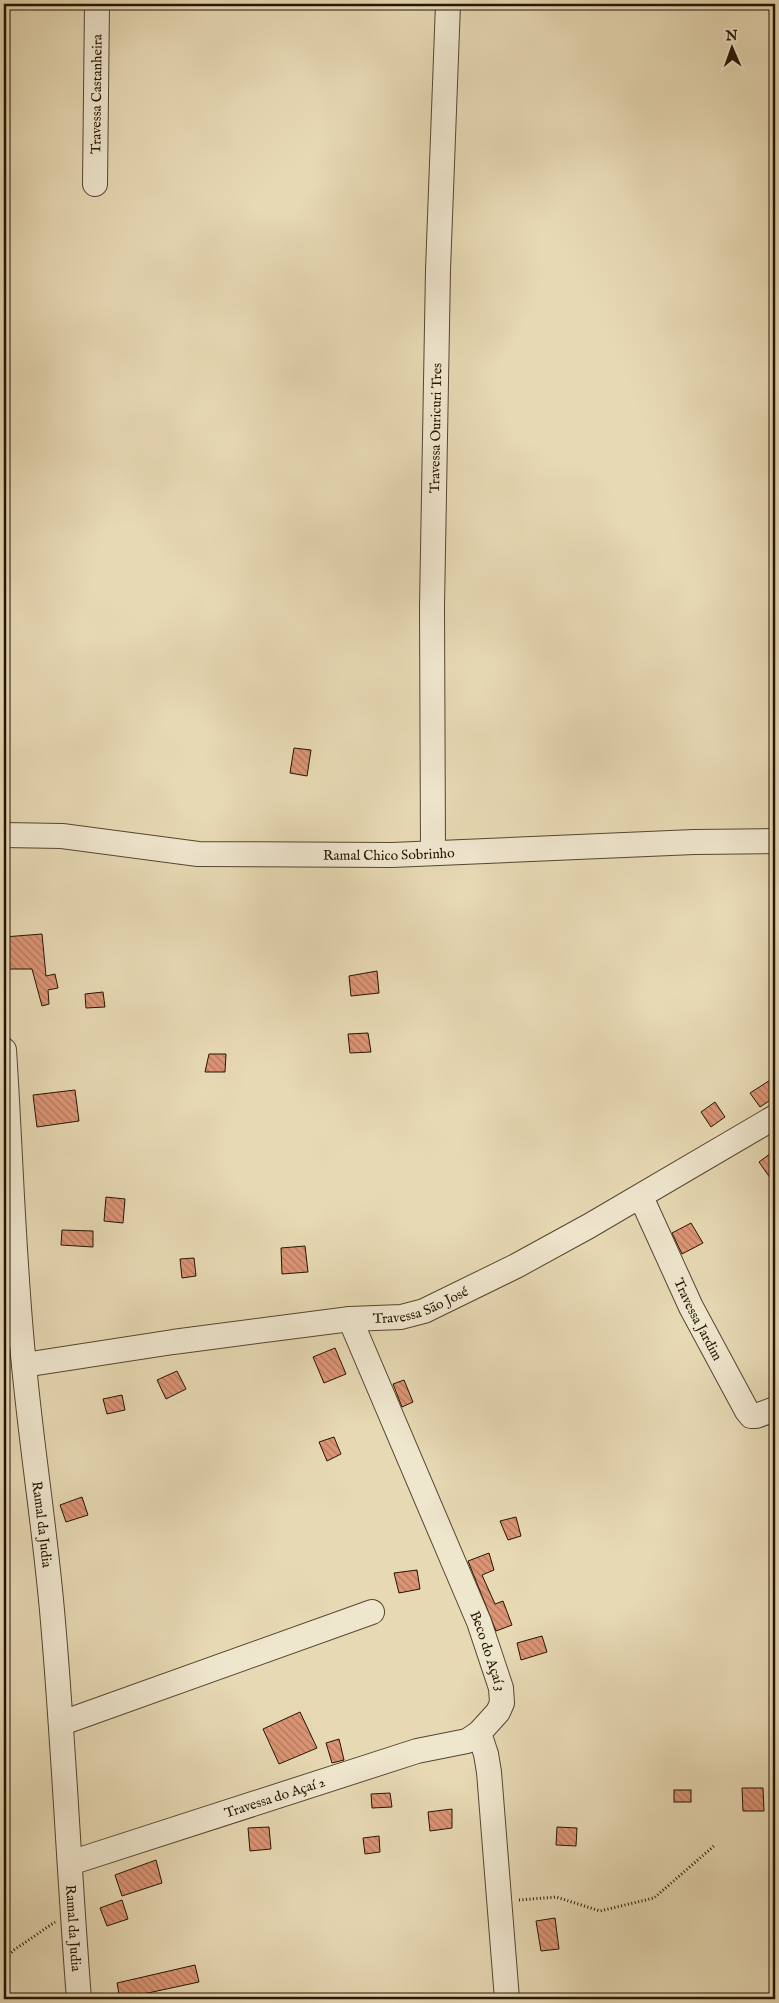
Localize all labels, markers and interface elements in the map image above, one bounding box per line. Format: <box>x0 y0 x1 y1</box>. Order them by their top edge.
north arrow <box>706 22 756 72</box>
text: N <box>724 27 738 45</box>
street label: Travessa Castanheira <box>87 33 107 154</box>
street label: Travessa Ouricuri Tres <box>426 363 446 493</box>
street label: Ramal Chico Sobrinho <box>323 844 455 865</box>
street label: Travessa Jardim <box>669 1275 726 1364</box>
street label: Travessa São José <box>373 1283 472 1328</box>
street label: Ramal da Judia <box>27 1480 56 1569</box>
street label: Beco do Açaí 3 <box>465 1608 509 1692</box>
street label: Travessa do Açaí 2 <box>222 1773 328 1823</box>
street label: Ramal da Judia <box>61 1884 85 1973</box>

